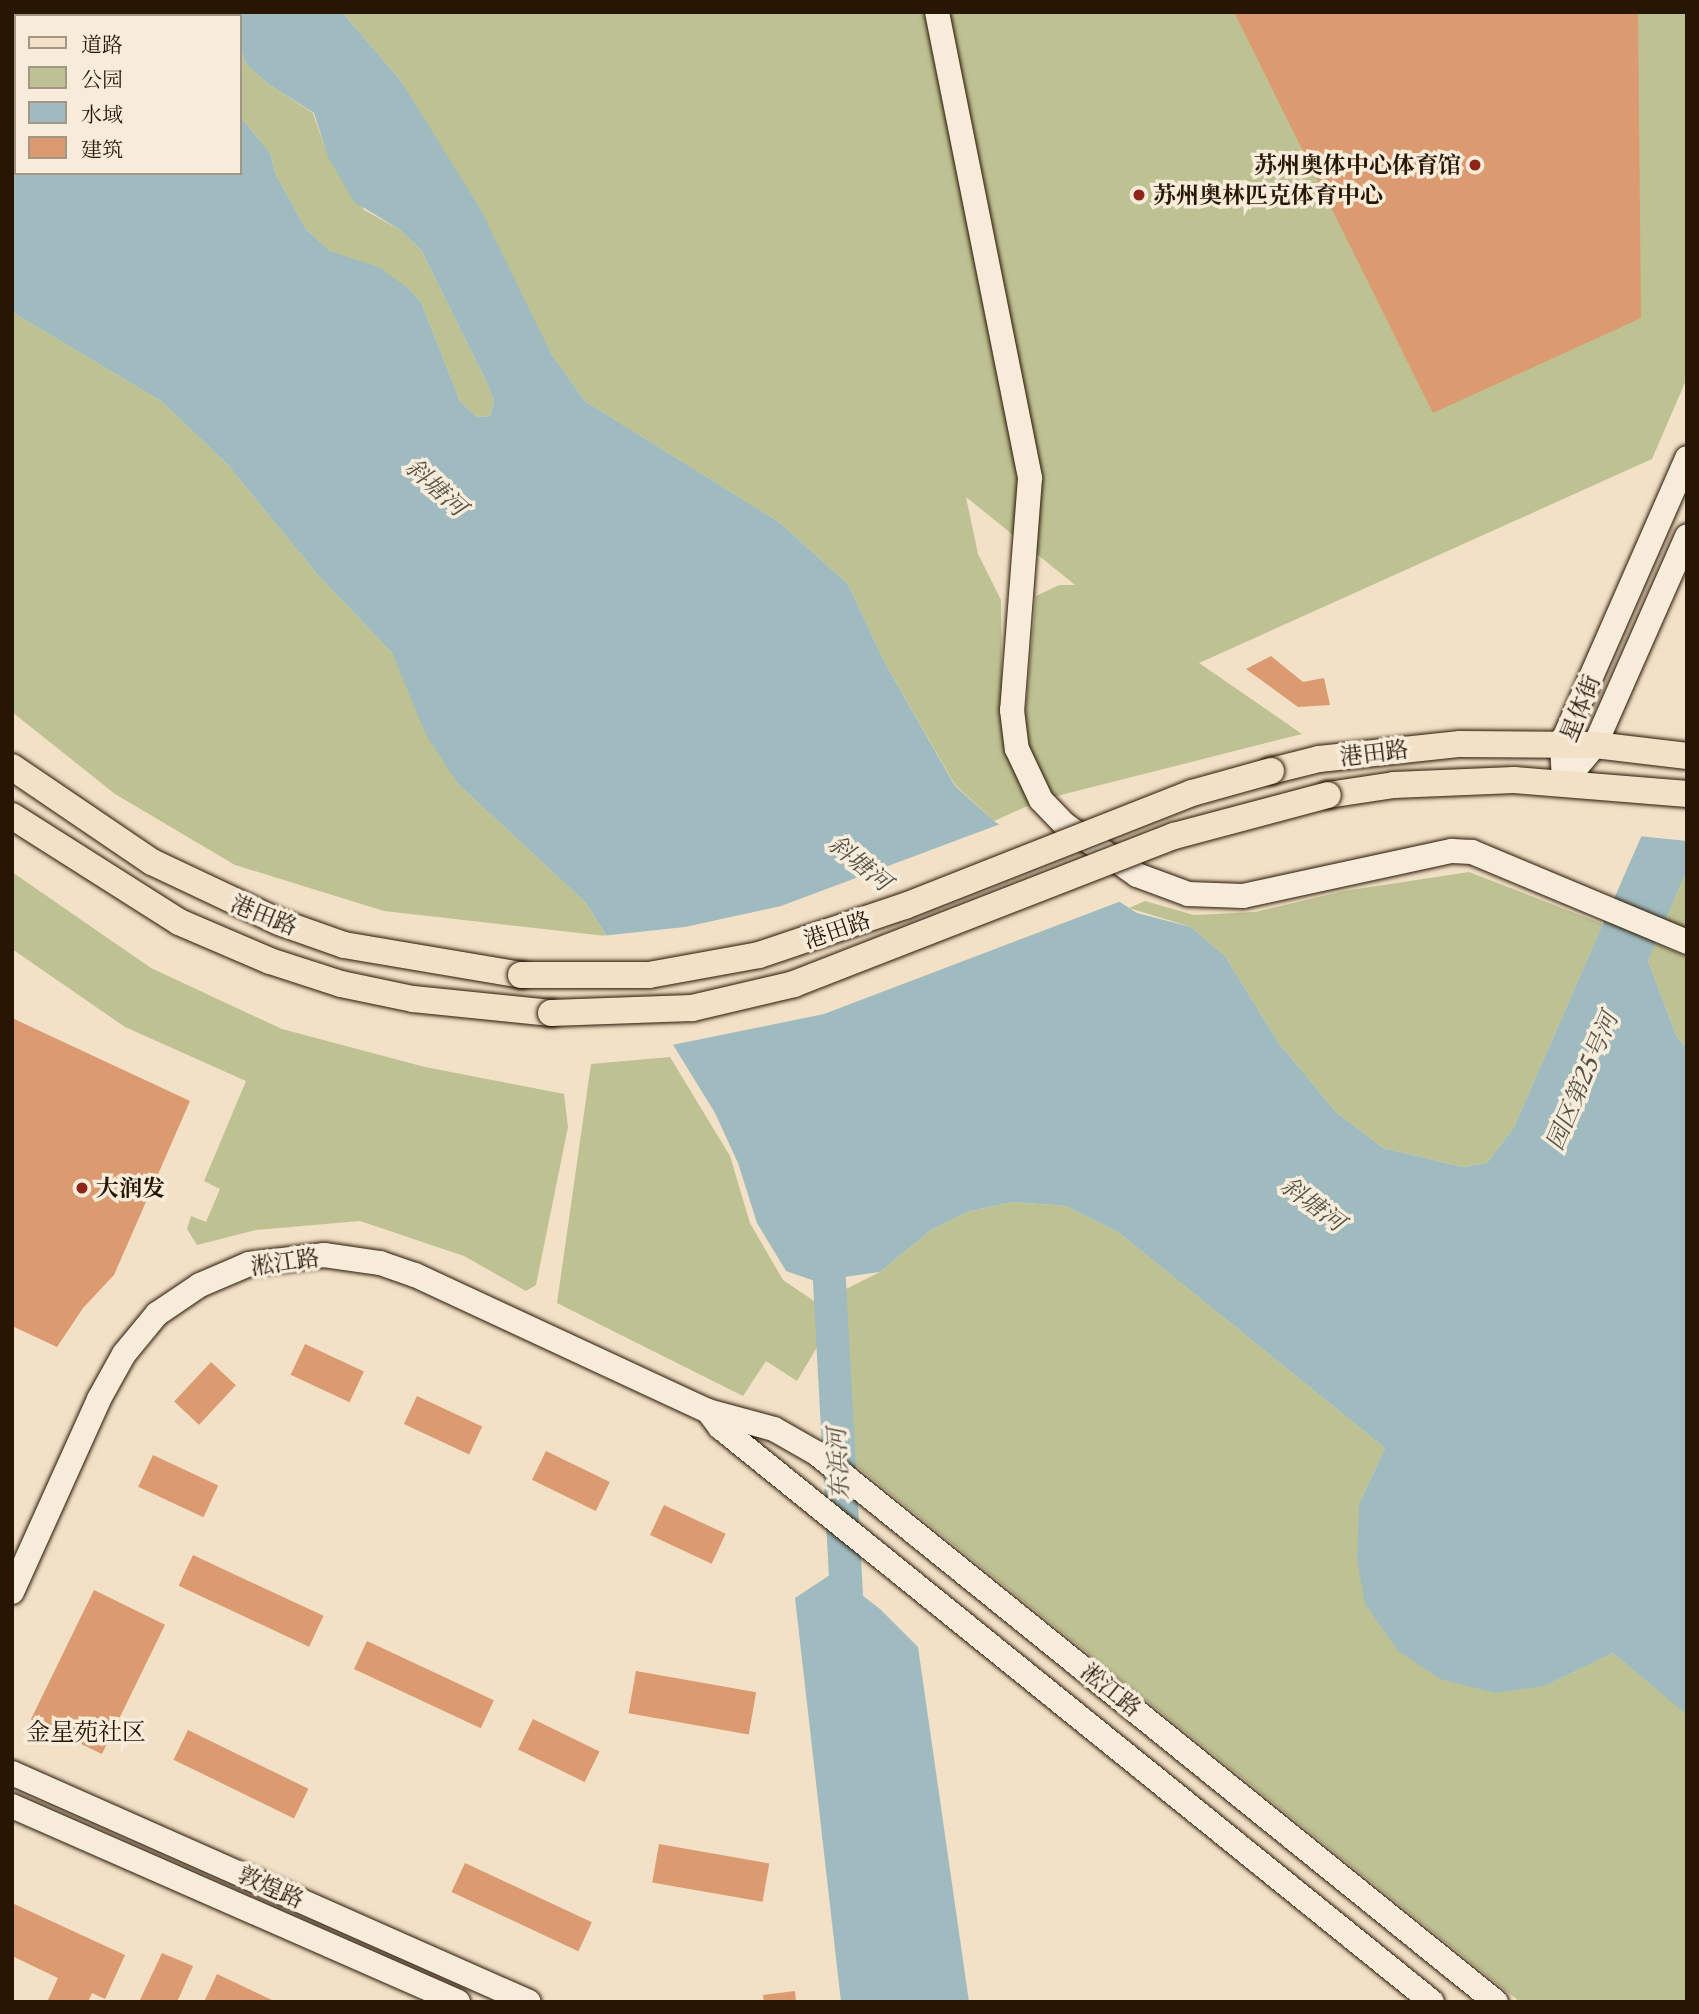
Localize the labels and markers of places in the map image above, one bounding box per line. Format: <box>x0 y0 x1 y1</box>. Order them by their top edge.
place label: 苏州奥体中心体育馆 <box>1254 151 1461 179</box>
marker: 苏州奥体中心体育馆 <box>1467 157 1483 173</box>
place label: 苏州奥林匹克体育中心 <box>1153 181 1383 209</box>
marker: 苏州奥林匹克体育中心 <box>1131 187 1147 203</box>
place label: 大润发 <box>96 1174 165 1202</box>
marker: 大润发 <box>74 1180 90 1196</box>

